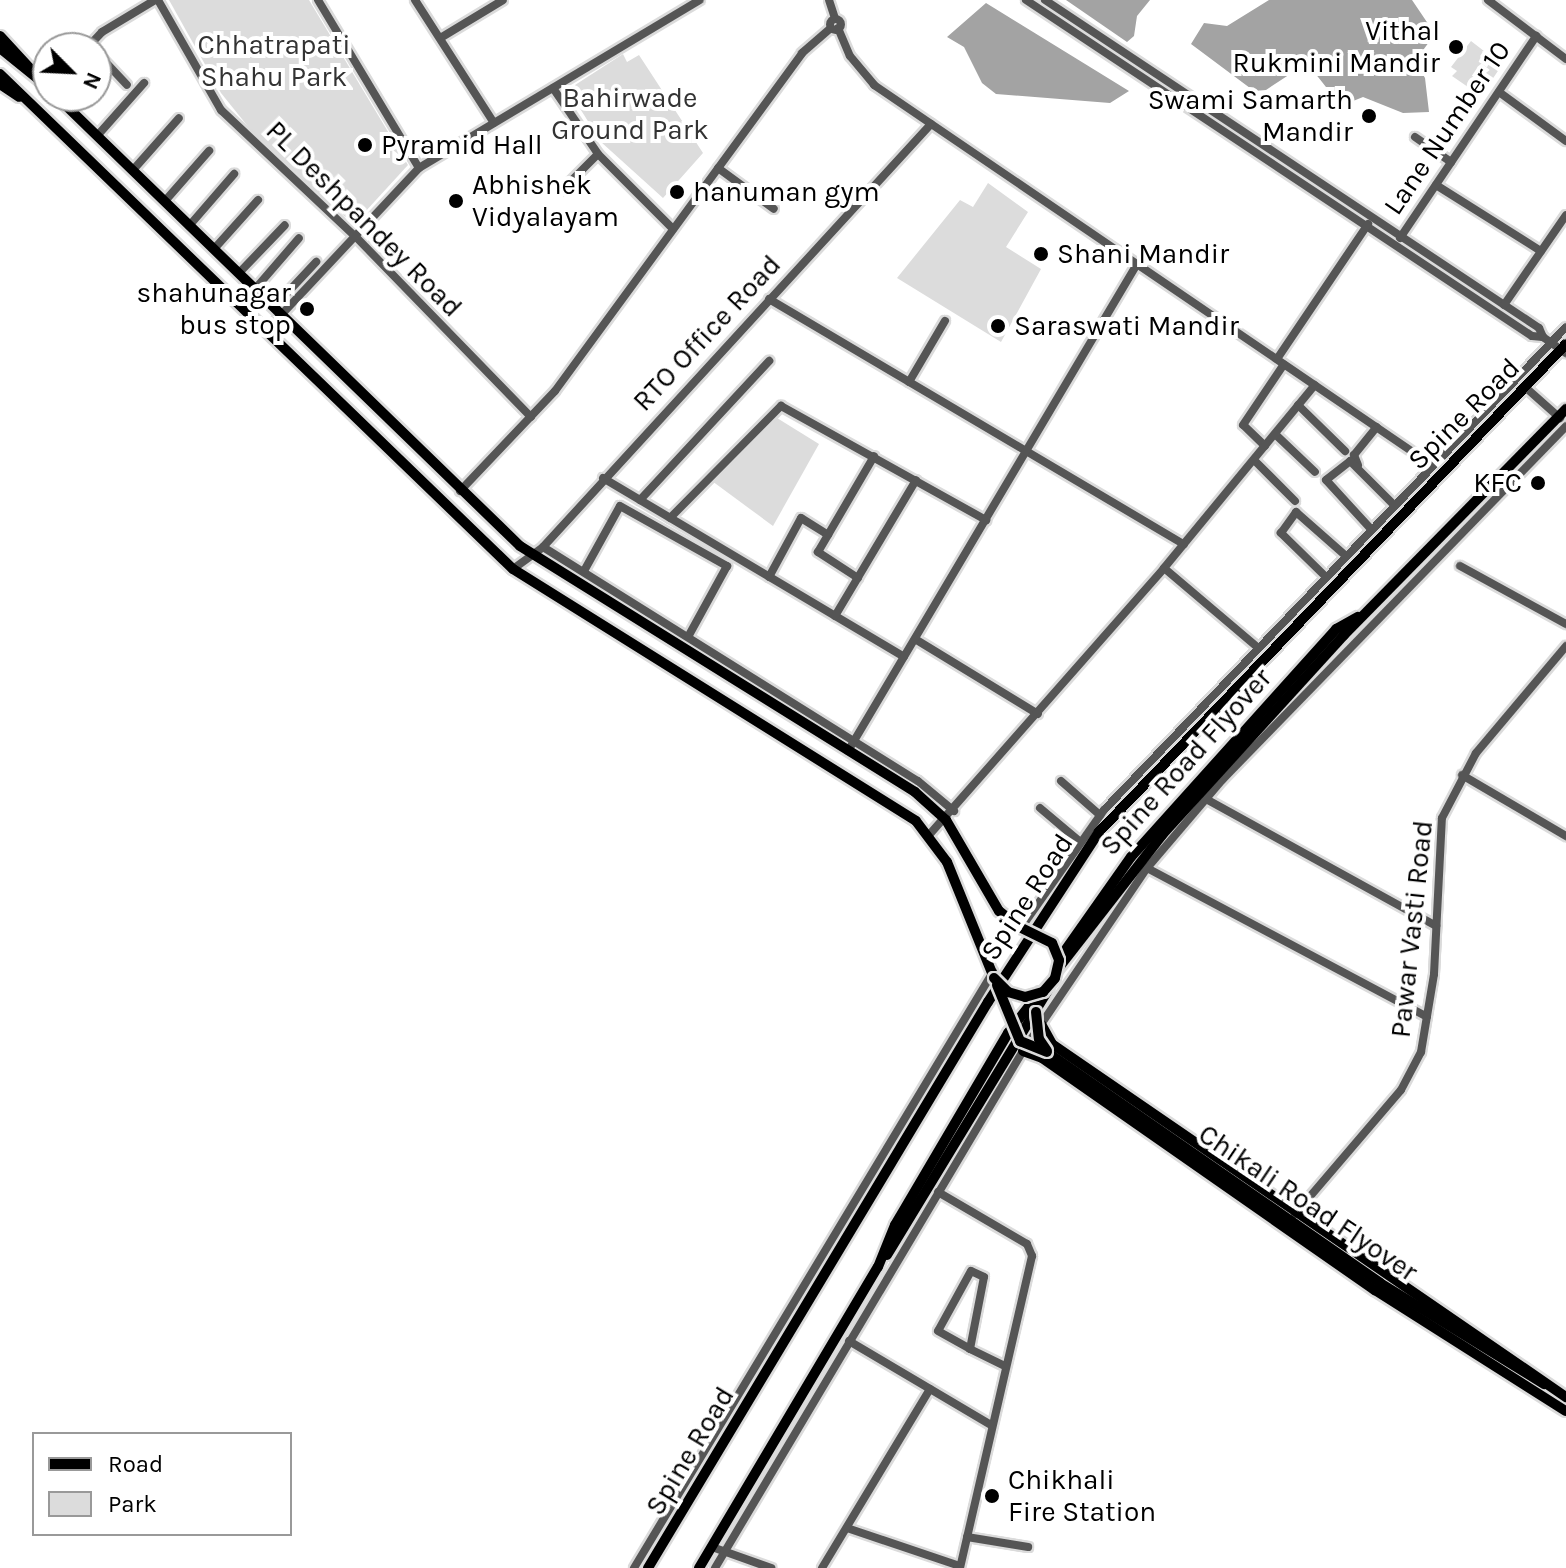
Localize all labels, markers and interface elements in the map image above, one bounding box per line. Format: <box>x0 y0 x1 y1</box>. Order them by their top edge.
place label: Vithal Rukmini Mandir <box>1233 14 1440 80</box>
park label: Chhatrapati Shahu Park <box>197 28 351 94</box>
north arrow <box>32 32 112 112</box>
street label: Lane Number 10 <box>1376 35 1518 221</box>
marker: Vithal Rukmini Mandir <box>1447 38 1465 56</box>
text: N <box>77 68 107 93</box>
park label: Bahirwade Ground Park <box>551 81 709 147</box>
place label: Swami Samarth Mandir <box>1148 83 1353 149</box>
marker: Swami Samarth Mandir <box>1360 107 1378 125</box>
street label: PL Deshpandey Road <box>259 114 469 324</box>
place label: Pyramid Hall <box>381 128 543 162</box>
marker: Pyramid Hall <box>356 136 374 154</box>
place label: Abhishek Vidyalayam <box>472 168 619 234</box>
place label: hanuman gym <box>693 175 880 209</box>
marker: hanuman gym <box>668 183 686 201</box>
marker: Abhishek Vidyalayam <box>447 192 465 210</box>
place label: Shani Mandir <box>1057 237 1229 271</box>
marker: Shani Mandir <box>1032 245 1050 263</box>
street label: RTO Office Road <box>626 248 788 418</box>
place label: shahunagar bus stop <box>136 276 291 342</box>
marker: shahunagar bus stop <box>298 300 316 318</box>
place label: Saraswati Mandir <box>1014 309 1239 343</box>
marker: Saraswati Mandir <box>989 317 1007 335</box>
street label: Spine Road <box>1401 351 1527 477</box>
place label: KFC <box>1473 466 1522 500</box>
marker: KFC <box>1529 474 1547 492</box>
street label: Spine Road Flyover <box>1093 662 1279 862</box>
street label: Pawar Vasti Road <box>1384 819 1440 1039</box>
street label: Spine Road <box>974 827 1080 967</box>
street label: Chikali Road Flyover <box>1192 1117 1424 1289</box>
street label: Spine Road <box>639 1381 741 1521</box>
legend <box>32 1432 292 1536</box>
text: Road <box>108 1450 163 1478</box>
place label: Chikhali Fire Station <box>1008 1463 1156 1529</box>
marker: Chikhali Fire Station <box>983 1487 1001 1505</box>
text: Park <box>108 1490 157 1518</box>

